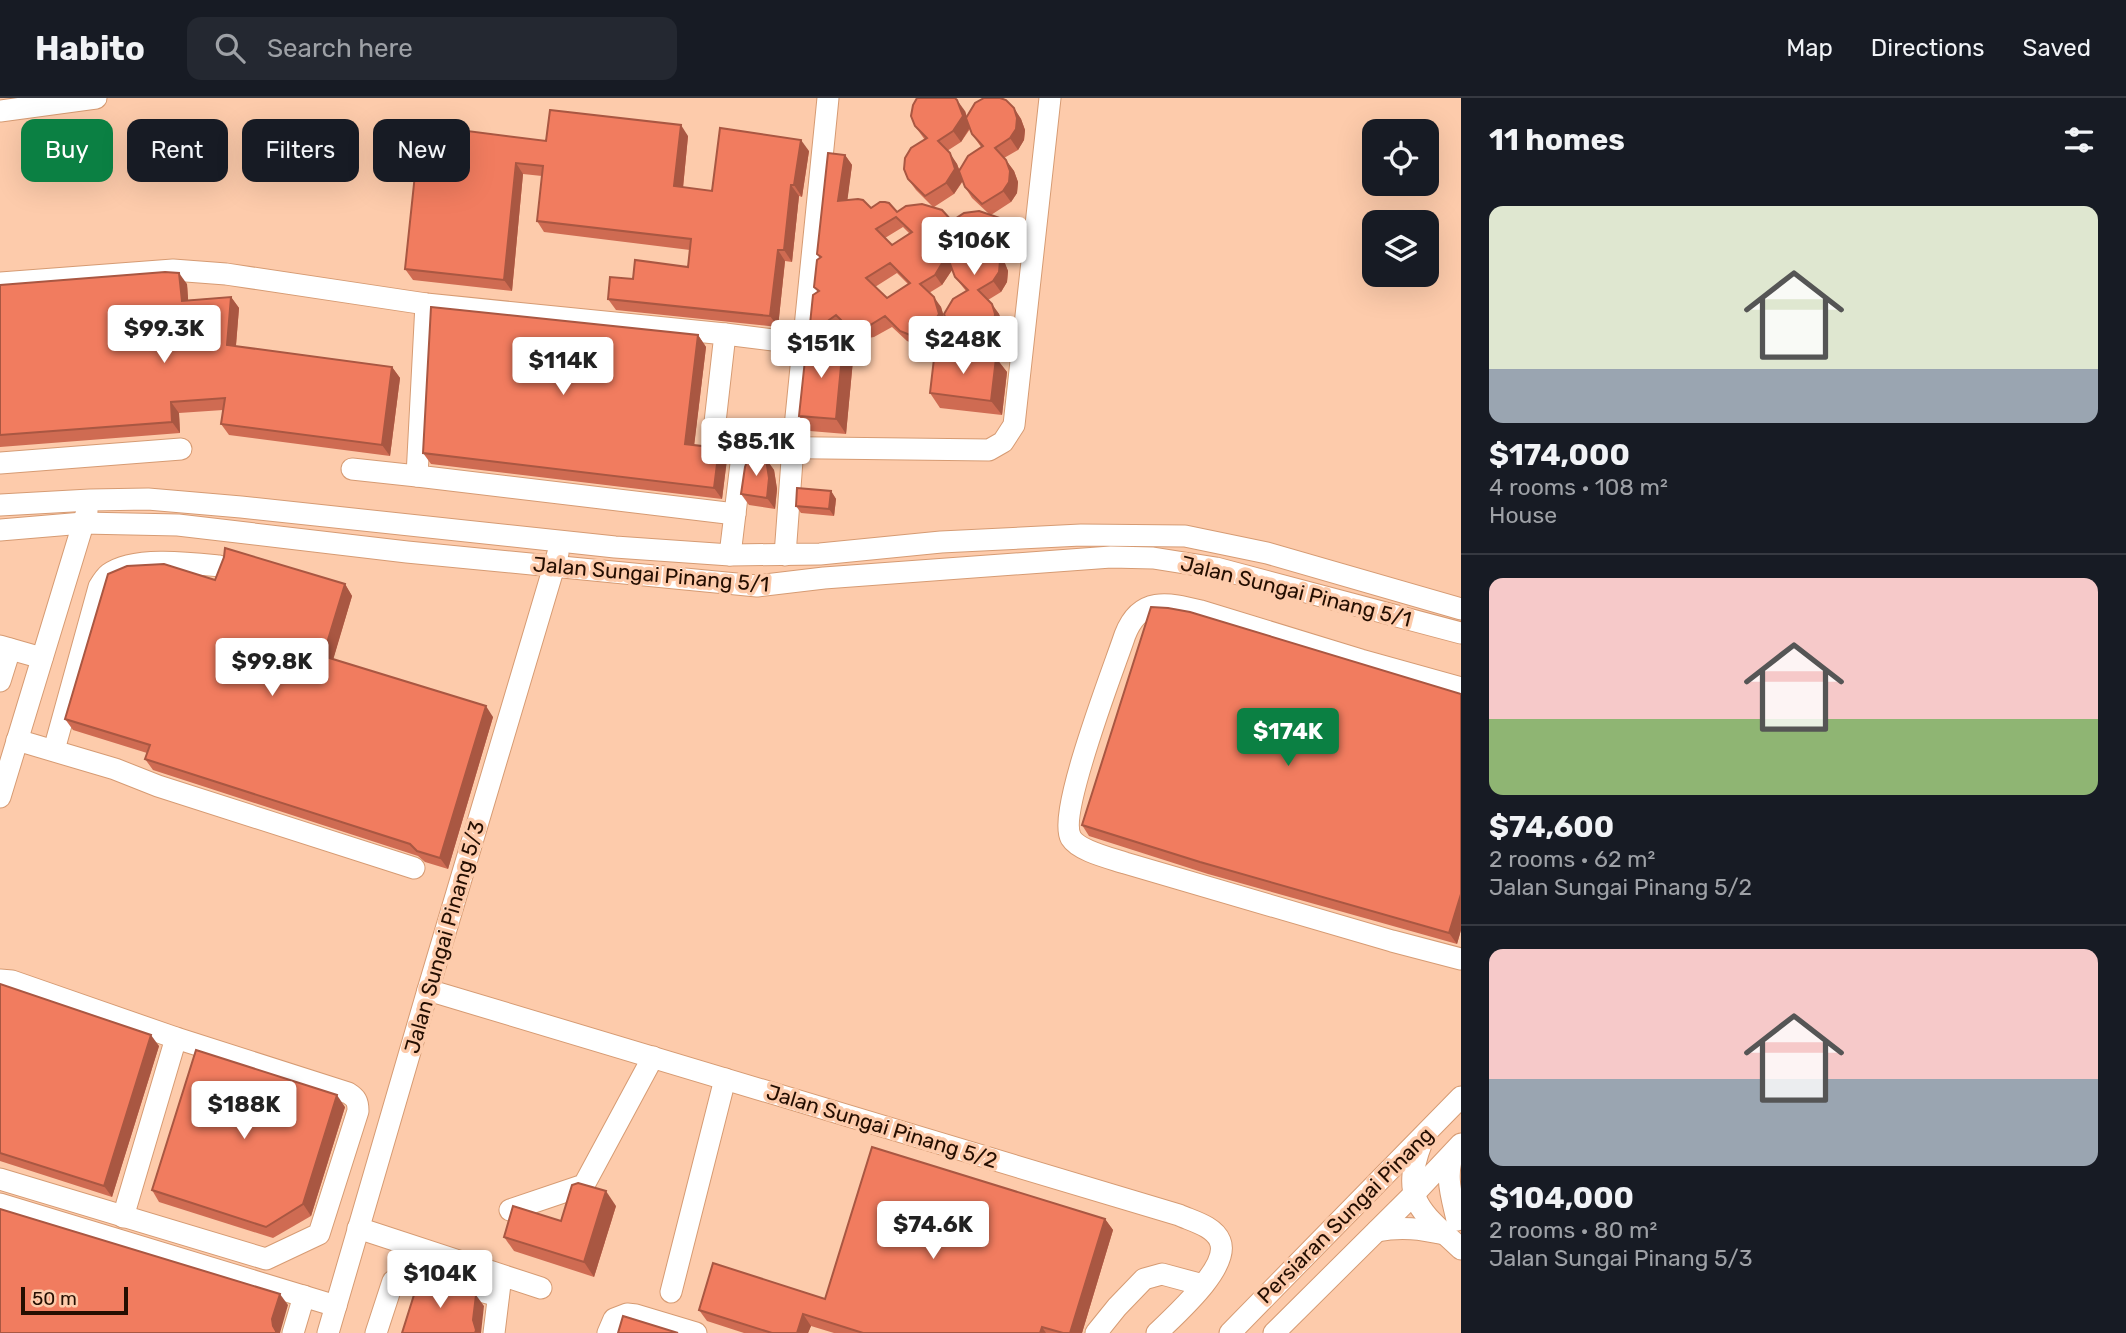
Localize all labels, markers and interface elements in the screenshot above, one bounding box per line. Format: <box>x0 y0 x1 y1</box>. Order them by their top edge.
search box <box>187 17 677 80</box>
text: Habito <box>35 29 145 68</box>
icon: search <box>211 29 249 67</box>
text: Search here <box>267 33 413 64</box>
text: Map <box>1786 34 1833 62</box>
text: Directions <box>1871 34 1984 62</box>
text: Saved <box>2022 34 2091 62</box>
chip: Buy <box>21 119 113 182</box>
chip: Rent <box>127 119 228 182</box>
chip: Filters <box>242 119 359 182</box>
chip: New <box>373 119 470 182</box>
map controls <box>1362 119 1439 287</box>
button: locate <box>1362 119 1439 196</box>
icon: filters <box>2060 121 2098 159</box>
text: 11 homes <box>1489 122 1625 158</box>
button: layers <box>1362 210 1439 287</box>
pin: $106K <box>925 218 1023 277</box>
text: $106K <box>938 226 1010 254</box>
icon: home <box>1731 252 1857 378</box>
pin: $99.3K <box>107 306 221 365</box>
text: $99.3K <box>124 314 204 342</box>
pin: $248K <box>914 316 1012 376</box>
pin: $151K <box>772 320 870 380</box>
text: $248K <box>925 325 1001 353</box>
text: $151K <box>787 329 855 357</box>
pin: $114K <box>514 338 612 397</box>
text: $114K <box>528 346 598 374</box>
pin: $85.1K <box>699 418 813 478</box>
text: $85.1K <box>717 427 795 455</box>
text: $174,000 <box>1489 437 1630 473</box>
text: 4 rooms · 108 m² <box>1489 473 1668 501</box>
text: House <box>1489 501 1557 529</box>
street label: Jalan Sungai Pinang 5/1 <box>1178 550 1414 632</box>
street label: Jalan Sungai Pinang 5/1 <box>532 551 770 597</box>
icon: home <box>1731 624 1857 750</box>
pin: $99.8K <box>215 638 329 698</box>
text: $99.8K <box>232 647 312 675</box>
pin: $174K <box>1239 708 1337 768</box>
text: $174K <box>1253 717 1323 745</box>
text: $74,600 <box>1489 809 1614 845</box>
street label: Jalan Sungai Pinang 5/3 <box>399 818 489 1056</box>
text: 2 rooms · 62 m² <box>1489 845 1655 873</box>
text: Jalan Sungai Pinang 5/2 <box>1489 873 1752 901</box>
icon: home <box>1731 995 1857 1121</box>
street label: Jalan Sungai Pinang 5/2 <box>764 1079 1000 1173</box>
pin: $188K <box>195 1082 293 1141</box>
text: $188K <box>207 1090 281 1118</box>
street label: Persiaran Sungai Pinang <box>1252 1122 1438 1308</box>
text: $104,000 <box>1489 1180 1634 1216</box>
pin: $74.6K <box>876 1202 990 1261</box>
text: $74.6K <box>893 1210 973 1238</box>
text: 2 rooms · 80 m² <box>1489 1216 1657 1244</box>
text: Jalan Sungai Pinang 5/3 <box>1489 1244 1753 1272</box>
pin: $104K <box>391 1250 489 1310</box>
text: $104K <box>403 1259 477 1287</box>
scale bar <box>21 1284 128 1316</box>
text: 50 m <box>32 1287 77 1310</box>

